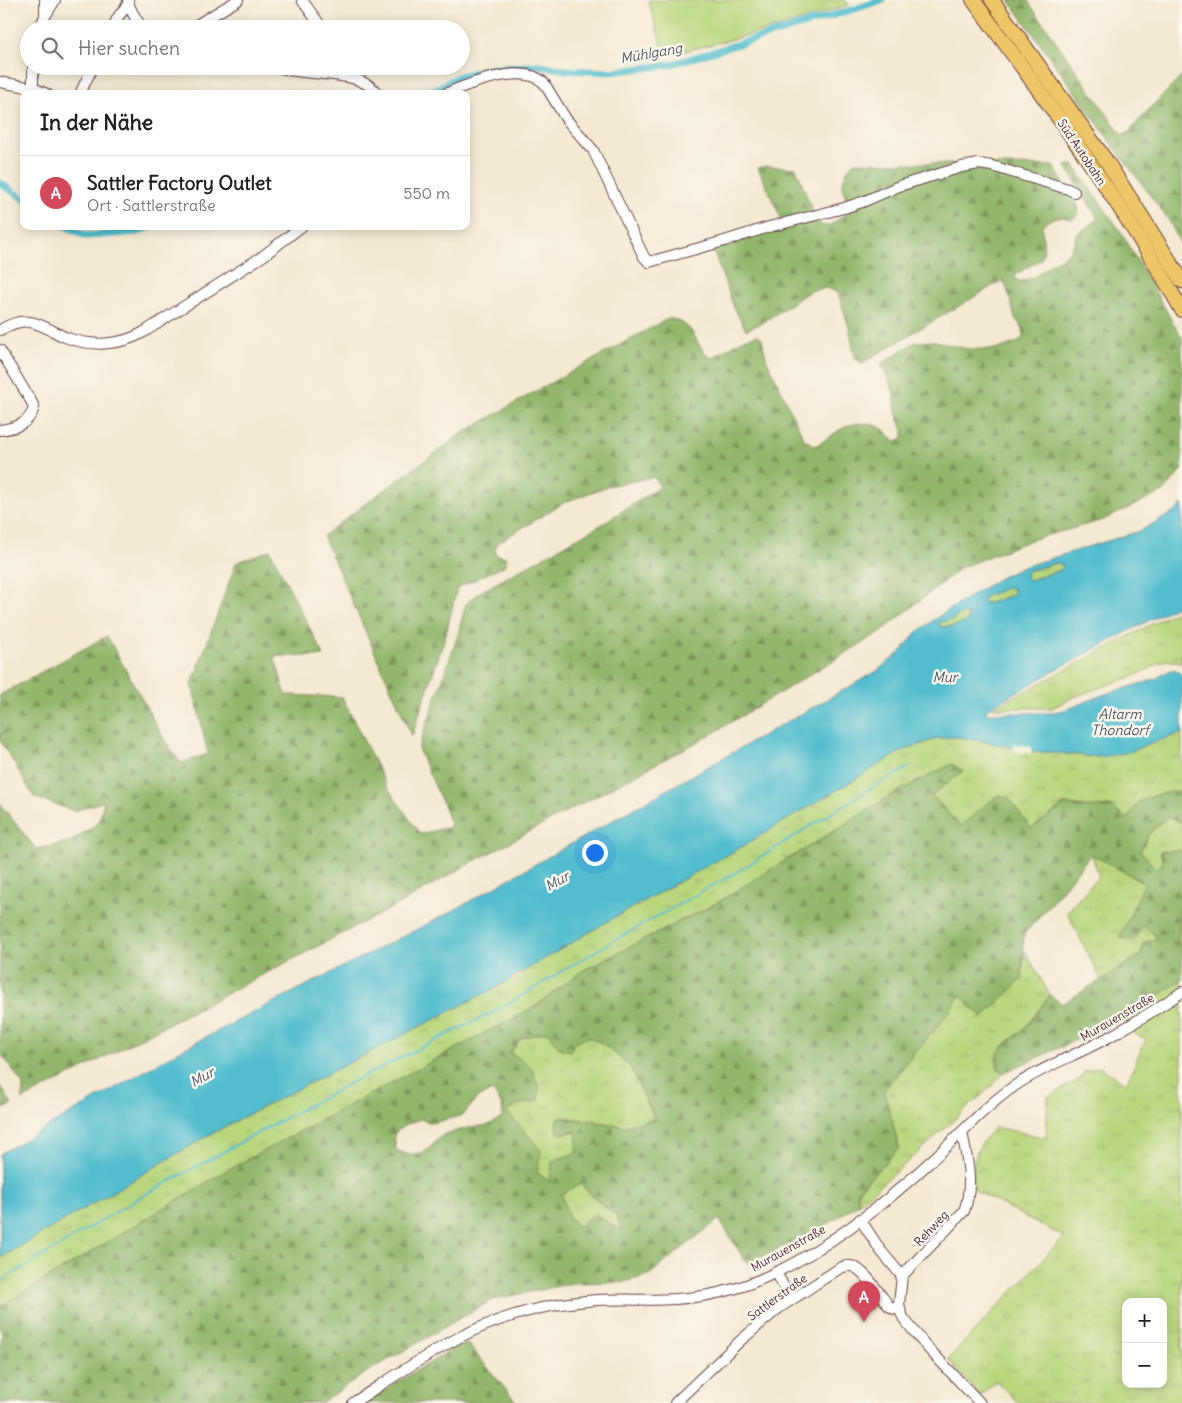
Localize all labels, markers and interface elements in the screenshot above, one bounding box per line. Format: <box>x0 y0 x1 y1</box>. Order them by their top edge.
search box <box>20 20 470 75</box>
icon: search <box>38 34 66 62</box>
text: Hier suchen <box>78 36 180 60</box>
water label: Mühlgang <box>619 39 684 67</box>
text: In der Nähe <box>40 109 153 136</box>
street label: Süd Autobahn <box>1054 116 1110 188</box>
text: Sattler Factory Outlet <box>87 171 272 195</box>
text: A <box>51 183 61 203</box>
text: 550 m <box>403 183 450 203</box>
text: Ort · Sattlerstraße <box>87 195 216 215</box>
water label: Mur <box>932 668 960 686</box>
water label: Altarm Thondorf <box>1091 705 1152 739</box>
your location <box>582 840 608 866</box>
water label: Mur <box>542 866 574 895</box>
street label: Murauenstraße <box>1077 990 1157 1044</box>
water label: Mur <box>187 1062 219 1091</box>
street label: Rehweg <box>911 1207 951 1249</box>
street label: Murauenstraße <box>748 1221 828 1275</box>
street label: Sattlerstraße <box>744 1270 810 1324</box>
pin: A <box>848 1281 880 1322</box>
map controls <box>1122 1298 1167 1388</box>
button: + <box>1122 1298 1167 1343</box>
button: − <box>1122 1343 1167 1388</box>

